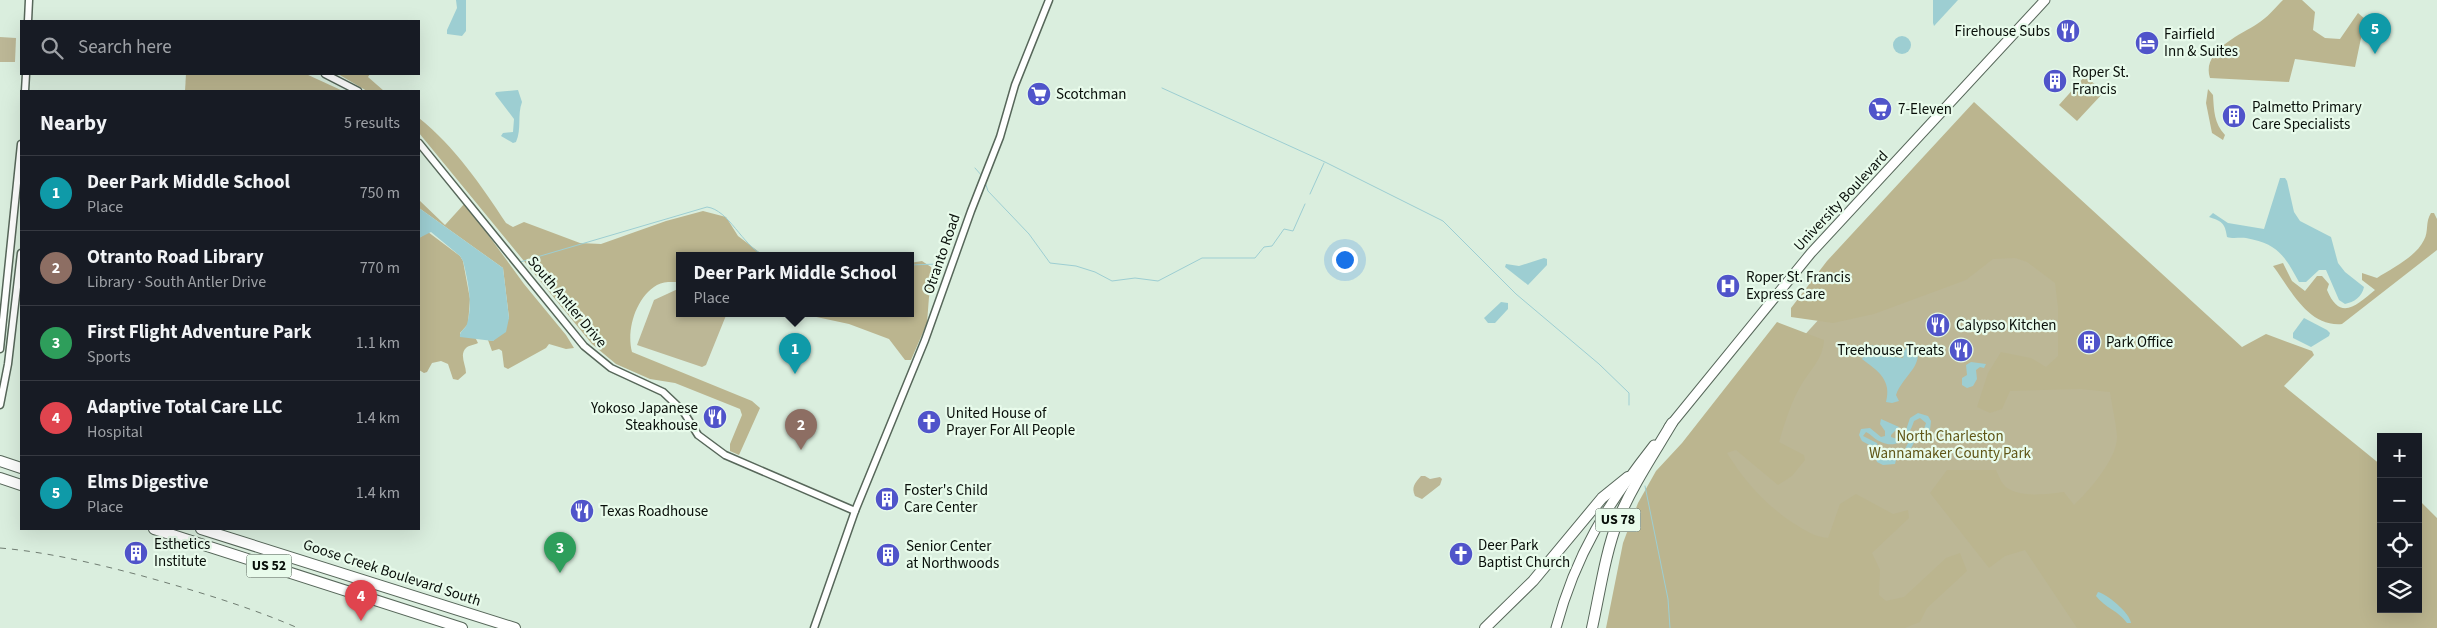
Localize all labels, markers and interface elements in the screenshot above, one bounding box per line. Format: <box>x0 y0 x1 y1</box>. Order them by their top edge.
pin: 5 <box>2359 13 2391 54</box>
restaurant icon: Firehouse Subs <box>2055 18 2081 44</box>
search box <box>20 20 420 75</box>
place label: Firehouse Subs <box>1955 21 2050 42</box>
place label: Fairfield Inn & Suites <box>2164 24 2238 62</box>
hotel icon: Fairfield Inn & Suites <box>2134 30 2160 56</box>
icon: search <box>38 34 66 62</box>
text: Search here <box>78 34 172 61</box>
place label: Roper St. Francis <box>2072 62 2129 100</box>
building icon: Roper St. Francis <box>2042 68 2068 94</box>
supermarket icon: Scotchman <box>1026 81 1052 107</box>
place label: Scotchman <box>1056 84 1126 105</box>
supermarket icon: 7-Eleven <box>1867 96 1893 122</box>
place label: Palmetto Primary Care Specialists <box>2252 97 2362 135</box>
place label: 7-Eleven <box>1898 99 1952 120</box>
building icon: Palmetto Primary Care Specialists <box>2221 103 2247 129</box>
text: Nearby <box>40 108 107 138</box>
text: 5 results <box>344 112 400 134</box>
street label: University Boulevard <box>1789 146 1893 256</box>
text: Deer Park Middle School <box>87 169 290 196</box>
text: 1 <box>52 182 60 204</box>
text: 750 m <box>360 182 400 204</box>
text: Place <box>87 196 123 218</box>
street label: Otranto Road <box>918 211 966 297</box>
text: Otranto Road Library <box>87 244 264 271</box>
your location <box>1332 247 1358 273</box>
street label: South Antler Drive <box>522 252 612 352</box>
popup <box>676 252 914 317</box>
text: 2 <box>52 257 60 279</box>
text: 770 m <box>360 257 400 279</box>
text: Deer Park Middle School <box>694 260 897 287</box>
place label: Roper St. Francis Express Care <box>1746 267 1851 305</box>
text: Library · South Antler Drive <box>87 271 266 293</box>
hospital icon: Roper St. Francis Express Care <box>1715 273 1741 299</box>
text: Place <box>694 287 730 309</box>
restaurant icon: Calypso Kitchen <box>1925 312 1951 338</box>
place label: Calypso Kitchen <box>1956 315 2057 336</box>
text: First Flight Adventure Park <box>87 319 311 346</box>
building icon: Park Office <box>2076 329 2102 355</box>
text: 3 <box>52 332 60 354</box>
text: 1.1 km <box>356 332 400 354</box>
place label: Park Office <box>2106 332 2173 353</box>
pin: 1 <box>779 333 811 374</box>
restaurant icon: Treehouse Treats <box>1948 337 1974 363</box>
place label: Treehouse Treats <box>1837 340 1944 361</box>
text: Sports <box>87 346 131 368</box>
text: Adaptive Total Care LLC <box>87 394 283 421</box>
place label: Yokoso Japanese Steakhouse <box>590 398 698 436</box>
place label: United House of Prayer For All People <box>946 403 1075 441</box>
restaurant icon: Yokoso Japanese Steakhouse <box>702 404 728 430</box>
text: 4 <box>52 407 60 429</box>
text: 1.4 km <box>356 407 400 429</box>
pin: 2 <box>785 409 817 450</box>
church icon: United House of Prayer For All People <box>916 409 942 435</box>
text: Hospital <box>87 421 143 443</box>
park label: North Charleston Wannamaker County Park <box>1869 426 2032 464</box>
map controls <box>2377 433 2422 613</box>
button: + <box>2377 433 2422 478</box>
text: Elms Digestive <box>87 469 208 496</box>
button: − <box>2377 478 2422 523</box>
place label: Foster's Child Care Center <box>904 480 988 518</box>
text: 5 <box>52 482 60 504</box>
text: 1.4 km <box>356 482 400 504</box>
building icon: Foster's Child Care Center <box>874 486 900 512</box>
text: Place <box>87 496 123 518</box>
restaurant icon: Texas Roadhouse <box>569 498 595 524</box>
place label: Texas Roadhouse <box>600 501 708 522</box>
road number: US 78 <box>1596 508 1640 532</box>
button: locate <box>2377 523 2422 568</box>
pin: 3 <box>544 532 576 573</box>
place label: Esthetics Institute <box>154 534 210 572</box>
street label: Goose Creek Boulevard South <box>300 534 484 612</box>
place label: Deer Park Baptist Church <box>1478 535 1570 573</box>
place label: Senior Center at Northwoods <box>906 536 999 574</box>
building icon: Esthetics Institute <box>123 540 149 566</box>
church icon: Deer Park Baptist Church <box>1448 541 1474 567</box>
building icon: Senior Center at Northwoods <box>875 542 901 568</box>
road number: US 52 <box>246 554 292 578</box>
button: layers <box>2377 568 2422 613</box>
pin: 4 <box>345 580 377 621</box>

